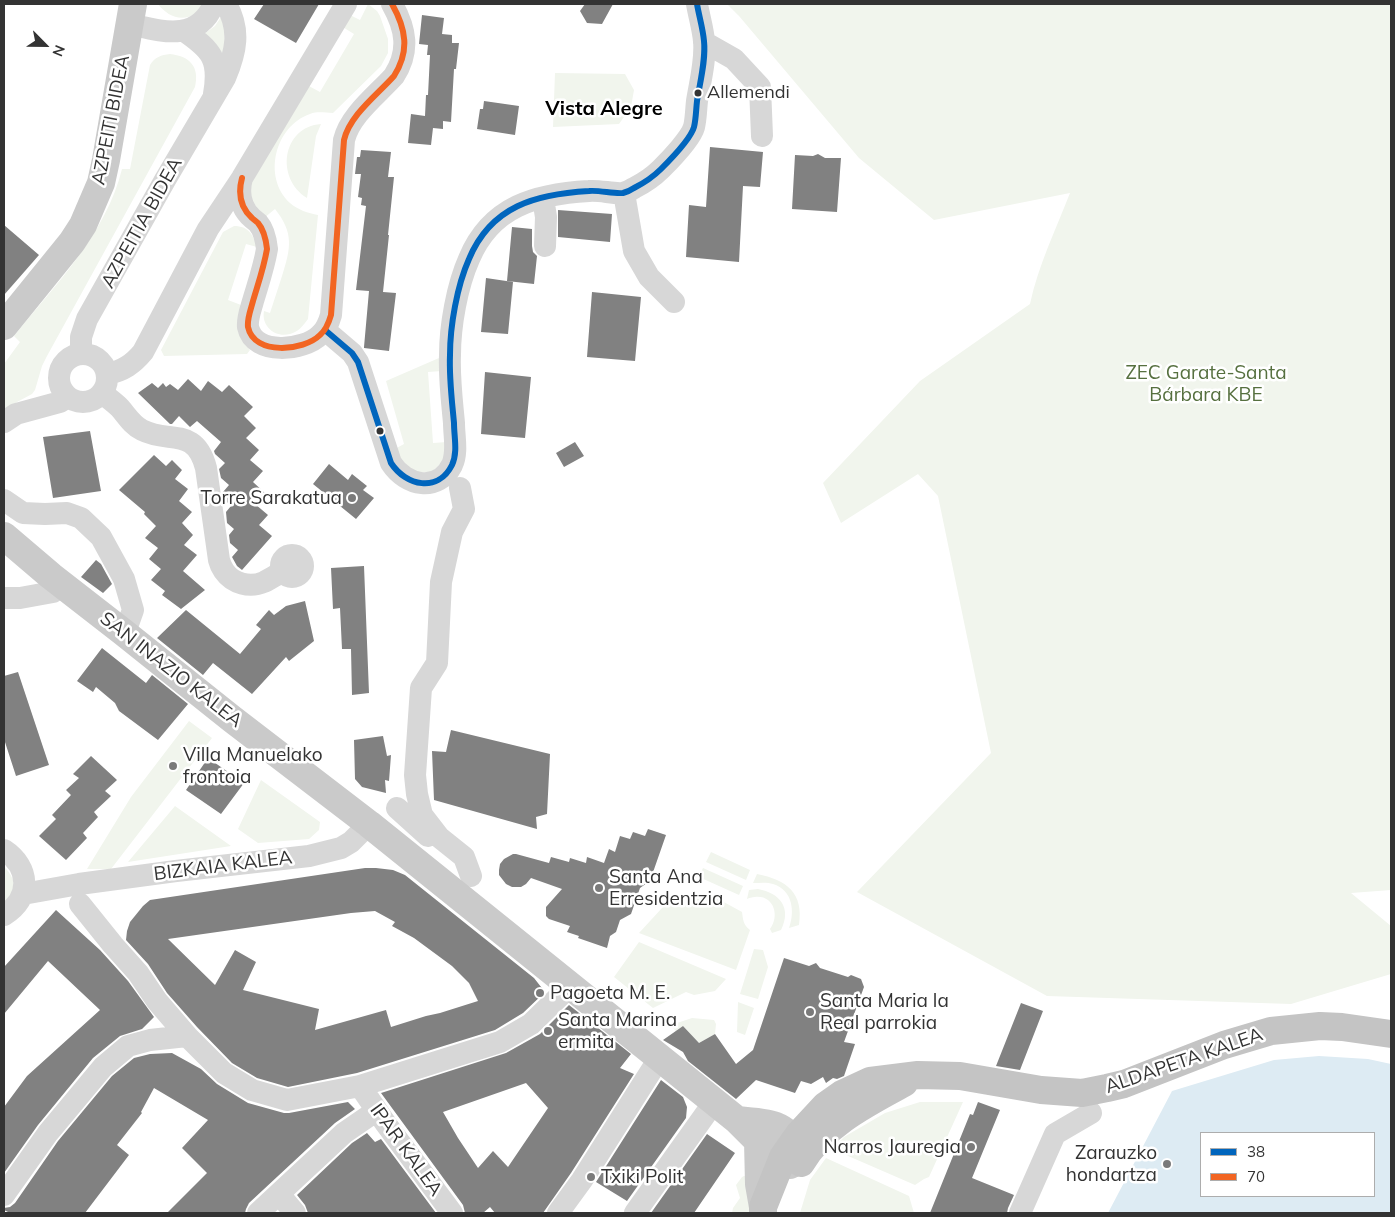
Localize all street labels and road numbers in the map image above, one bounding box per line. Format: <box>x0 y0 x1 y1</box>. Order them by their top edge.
street label: AZPEITI BIDEA <box>87 53 135 187</box>
street label: AZPEITIA BIDEA <box>97 154 187 292</box>
street label: SAN INAZIO KALEA <box>95 607 247 733</box>
street label: BIZKAIA KALEA <box>153 846 293 886</box>
street label: ALDAPETA KALEA <box>1102 1023 1266 1099</box>
street label: IPAR KALEA <box>365 1099 447 1201</box>

